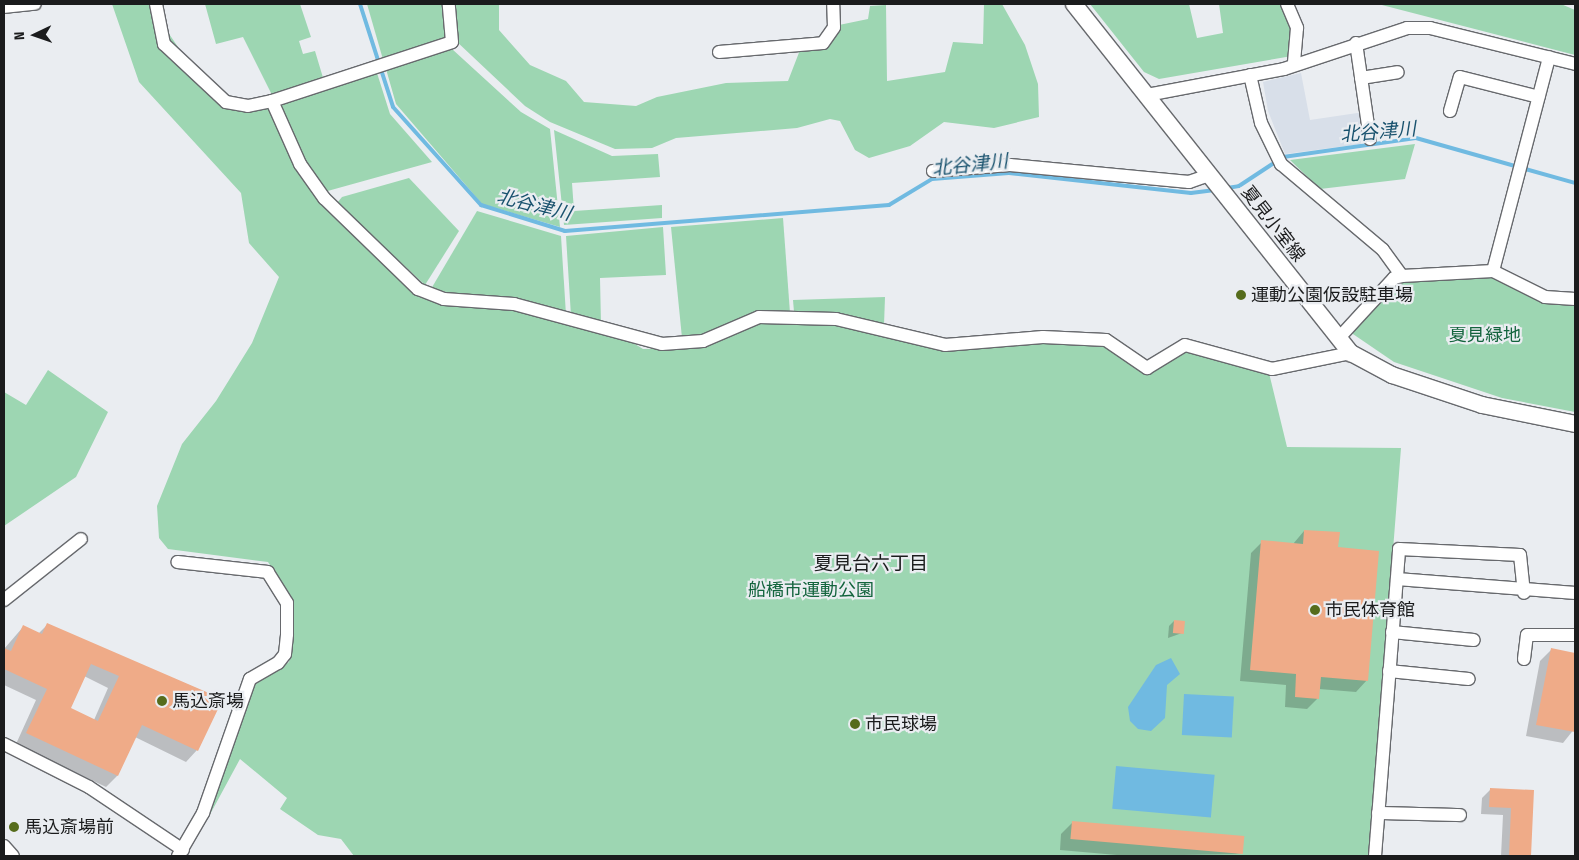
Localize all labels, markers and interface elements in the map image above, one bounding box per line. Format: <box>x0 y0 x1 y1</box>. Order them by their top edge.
north arrow <box>10 10 60 60</box>
text: N <box>11 31 28 40</box>
water label: 北谷津川 <box>1339 117 1417 147</box>
water label: 北谷津川 <box>931 150 1009 180</box>
street label: 夏見小室線 <box>1237 182 1309 266</box>
water label: 北谷津川 <box>494 185 574 225</box>
place label: 運動公園仮設駐車場 <box>1251 284 1413 306</box>
marker: 運動公園仮設駐車場 <box>1235 289 1247 301</box>
park label: 夏見緑地 <box>1449 324 1521 346</box>
district label: 夏見台六丁目 <box>814 553 928 575</box>
park label: 船橋市運動公園 <box>748 579 874 601</box>
place label: 市民体育館 <box>1325 599 1415 621</box>
marker: 市民体育館 <box>1309 604 1321 616</box>
place label: 馬込斎場 <box>172 690 244 712</box>
marker: 馬込斎場 <box>156 695 168 707</box>
place label: 市民球場 <box>865 713 937 735</box>
marker: 市民球場 <box>849 718 861 730</box>
place label: 馬込斎場前 <box>24 816 114 838</box>
marker: 馬込斎場前 <box>8 821 20 833</box>

